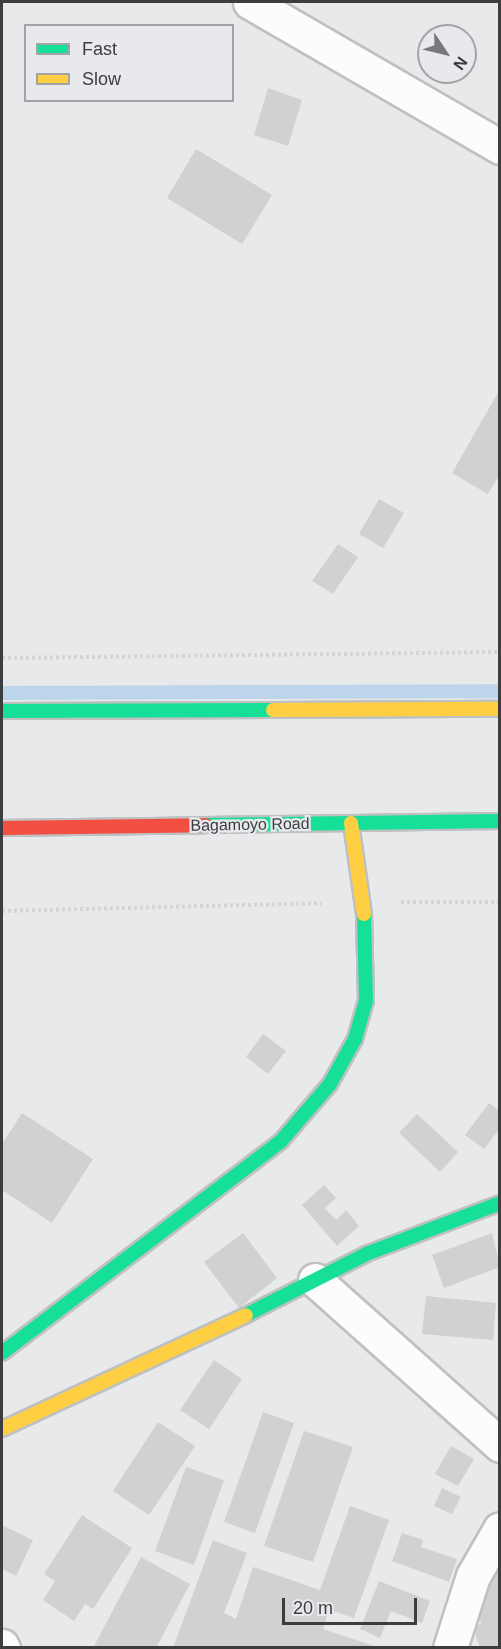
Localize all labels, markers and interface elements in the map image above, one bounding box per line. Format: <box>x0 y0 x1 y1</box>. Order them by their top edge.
legend <box>24 24 234 102</box>
north arrow <box>417 24 477 84</box>
text: Fast <box>82 39 117 59</box>
text: N <box>450 54 471 73</box>
text: Slow <box>82 69 121 89</box>
street label: Bagamoyo Road <box>190 814 310 836</box>
scale bar <box>285 1586 420 1624</box>
text: 20 m <box>293 1598 333 1618</box>

